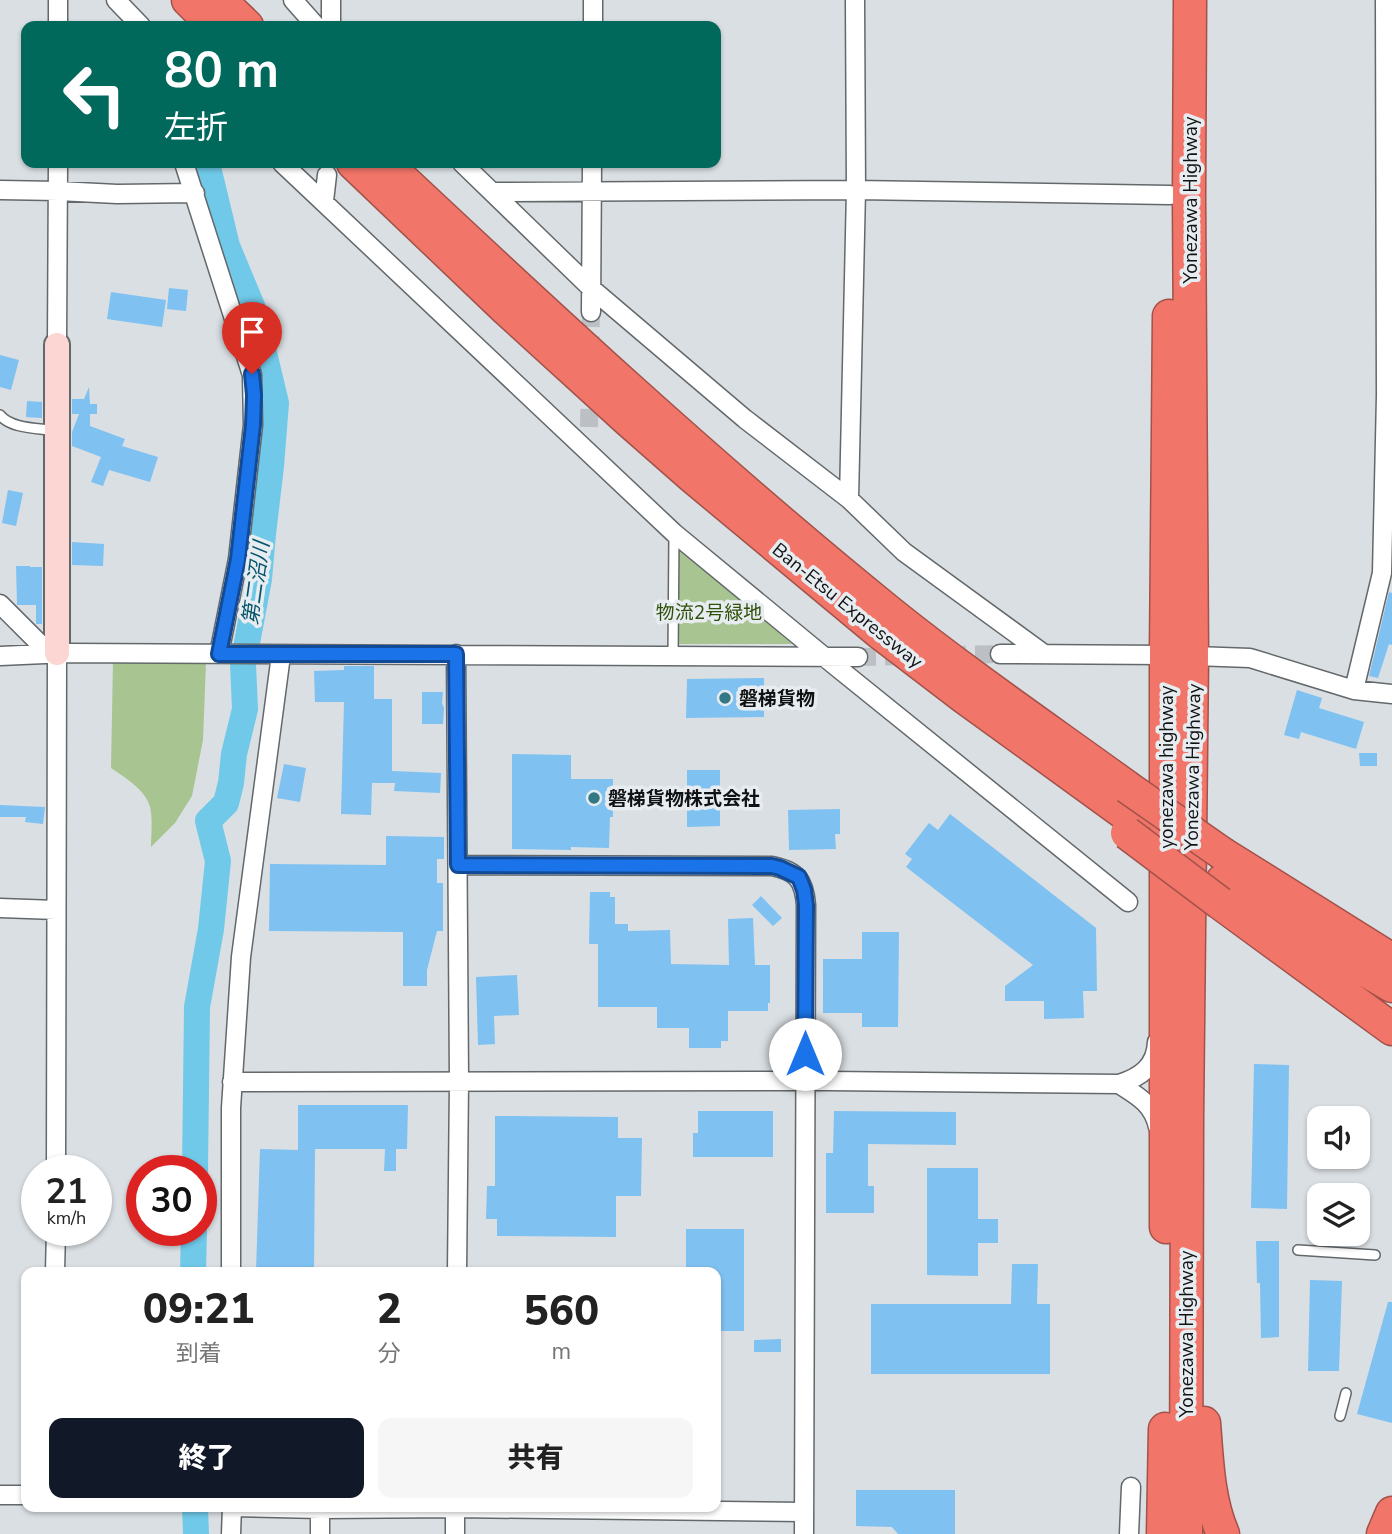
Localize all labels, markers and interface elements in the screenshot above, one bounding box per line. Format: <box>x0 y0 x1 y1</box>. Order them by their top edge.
text: 80 m <box>164 37 279 104</box>
icon: left <box>49 49 140 140</box>
text: 左折 <box>164 106 228 149</box>
street label: Yonezawa Highway <box>1178 116 1204 284</box>
pin <box>222 302 282 374</box>
icon: arrive <box>233 313 271 351</box>
water label: 第二沼川 <box>236 537 276 627</box>
street label: Ban-Etsu Expressway <box>767 537 928 675</box>
park label: 物流2号緑地 <box>656 600 762 626</box>
street label: Yonezawa Highway <box>1179 683 1207 852</box>
street label: yonezawa highway <box>1154 685 1180 849</box>
place label: 磐梯貨物 <box>739 686 815 712</box>
marker: 磐梯貨物 <box>717 690 733 706</box>
place label: 磐梯貨物株式会社 <box>608 786 760 812</box>
marker: 磐梯貨物株式会社 <box>586 790 602 806</box>
position arrow <box>768 1017 842 1091</box>
map controls <box>1307 1106 1370 1246</box>
button: sound <box>1307 1106 1370 1169</box>
speed limit sign: 30 <box>126 1155 217 1246</box>
text: 21 <box>45 1168 88 1215</box>
button: layers <box>1307 1183 1370 1246</box>
text: km/h <box>47 1206 86 1230</box>
street label: Yonezawa Highway <box>1174 1250 1200 1418</box>
text: 09:21 <box>143 1281 255 1338</box>
text: 2 <box>376 1281 402 1338</box>
text: 560 <box>524 1283 599 1340</box>
text: m <box>551 1336 571 1367</box>
text: 到着 <box>176 1338 222 1369</box>
text: 分 <box>378 1338 401 1369</box>
button: 終了 <box>49 1418 364 1498</box>
button: 共有 <box>378 1418 693 1498</box>

